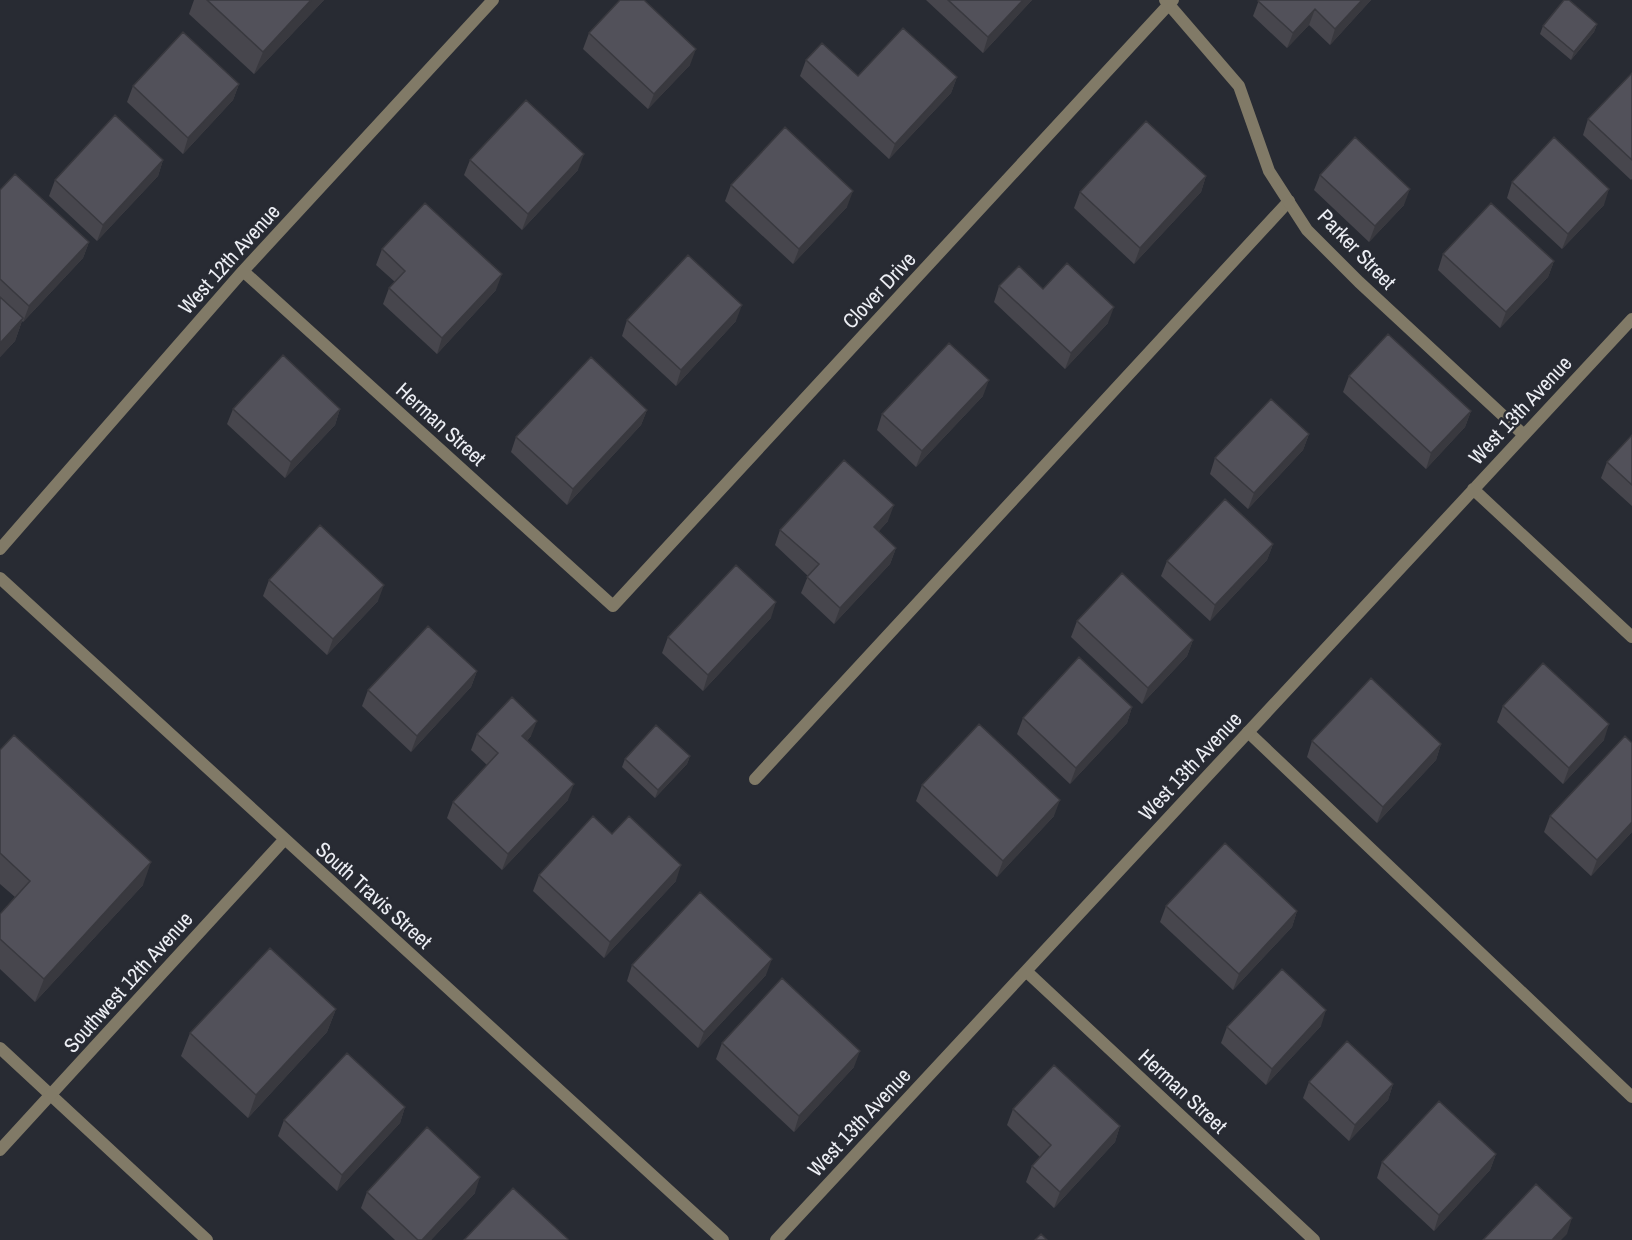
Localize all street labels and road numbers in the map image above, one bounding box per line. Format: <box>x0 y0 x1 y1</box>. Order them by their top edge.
street label: West 12th Avenue <box>172 198 286 320</box>
street label: Parker Street <box>1311 202 1403 296</box>
street label: Clover Drive <box>836 245 922 335</box>
street label: West 13th Avenue <box>1462 349 1578 471</box>
street label: Herman Street <box>390 376 492 472</box>
street label: West 13th Avenue <box>1132 705 1248 827</box>
street label: South Travis Street <box>310 835 439 955</box>
street label: Southwest 12th Avenue <box>57 905 199 1059</box>
street label: Herman Street <box>1132 1042 1234 1140</box>
street label: West 13th Avenue <box>801 1061 917 1183</box>

